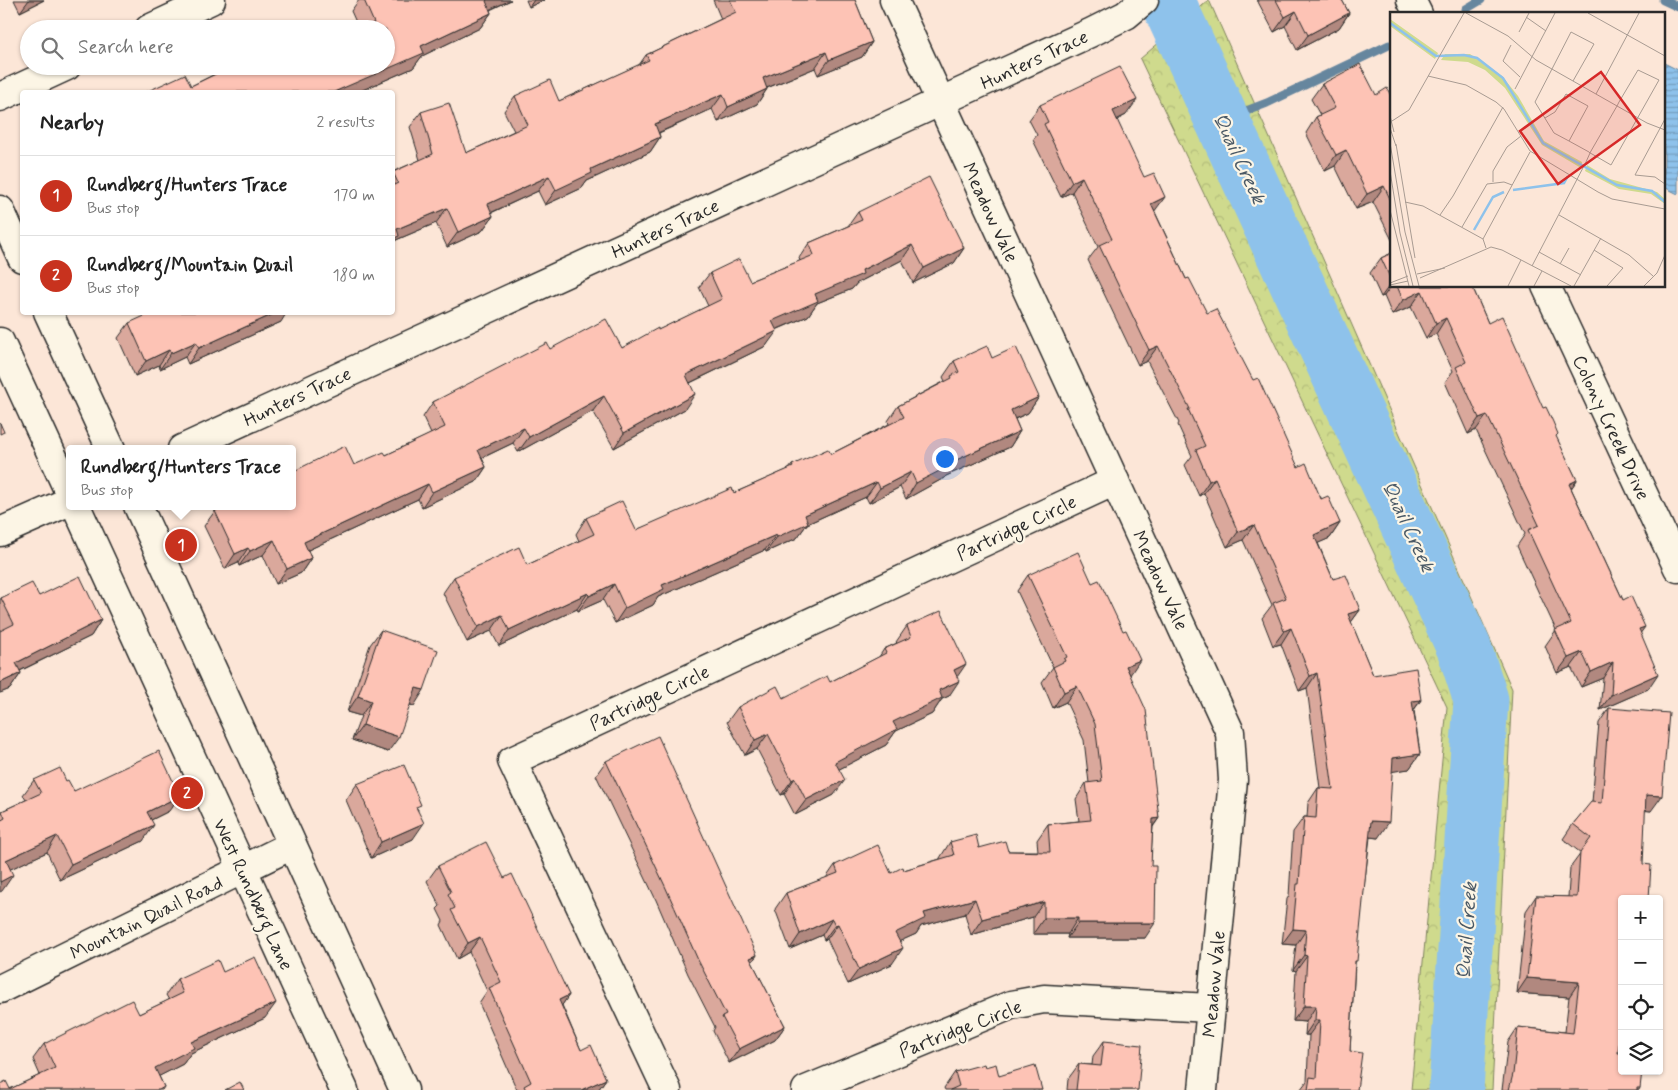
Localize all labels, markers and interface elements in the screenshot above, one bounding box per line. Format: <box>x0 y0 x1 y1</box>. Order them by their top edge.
inset map <box>1390 12 1666 288</box>
search box <box>20 20 395 75</box>
street label: Hunters Trace <box>977 24 1093 96</box>
icon: search <box>38 34 66 62</box>
text: Search here <box>78 35 174 60</box>
text: Nearby <box>40 109 104 137</box>
water label: Quail Creek <box>1206 109 1272 210</box>
text: 2 results <box>317 112 375 133</box>
street label: Meadow Vale <box>956 159 1024 267</box>
text: Rundberg/Hunters Trace <box>87 173 287 198</box>
text: 1 <box>52 185 60 206</box>
text: 170 m <box>333 185 375 206</box>
street label: Hunters Trace <box>608 193 724 265</box>
text: Bus stop <box>87 198 140 219</box>
text: Rundberg/Mountain Quail <box>87 253 293 278</box>
text: 2 <box>52 265 60 286</box>
text: 180 m <box>332 265 375 286</box>
text: Bus stop <box>87 278 140 299</box>
street label: Colony Creek Drive <box>1565 351 1655 505</box>
street label: Hunters Trace <box>240 361 356 433</box>
popup <box>66 445 296 510</box>
your location <box>932 446 958 472</box>
text: Rundberg/Hunters Trace <box>81 455 281 480</box>
water label: Quail Creek <box>1375 477 1441 578</box>
text: Bus stop <box>81 480 134 501</box>
street label: Partridge Circle <box>953 490 1082 569</box>
pin: 1 <box>165 526 197 564</box>
street label: Meadow Vale <box>1126 527 1194 635</box>
street label: Partridge Circle <box>586 660 715 739</box>
pin: 2 <box>171 774 203 812</box>
street label: West Rundberg Lane <box>204 815 299 976</box>
street label: Mountain Quail Road <box>66 871 227 966</box>
water label: Quail Creek <box>1451 880 1484 981</box>
map controls <box>1618 895 1663 1075</box>
button: + <box>1618 895 1663 940</box>
street label: Meadow Vale <box>1197 930 1232 1039</box>
button: − <box>1618 940 1663 985</box>
button: locate <box>1618 985 1663 1030</box>
street label: Partridge Circle <box>896 995 1026 1066</box>
button: layers <box>1618 1030 1663 1075</box>

